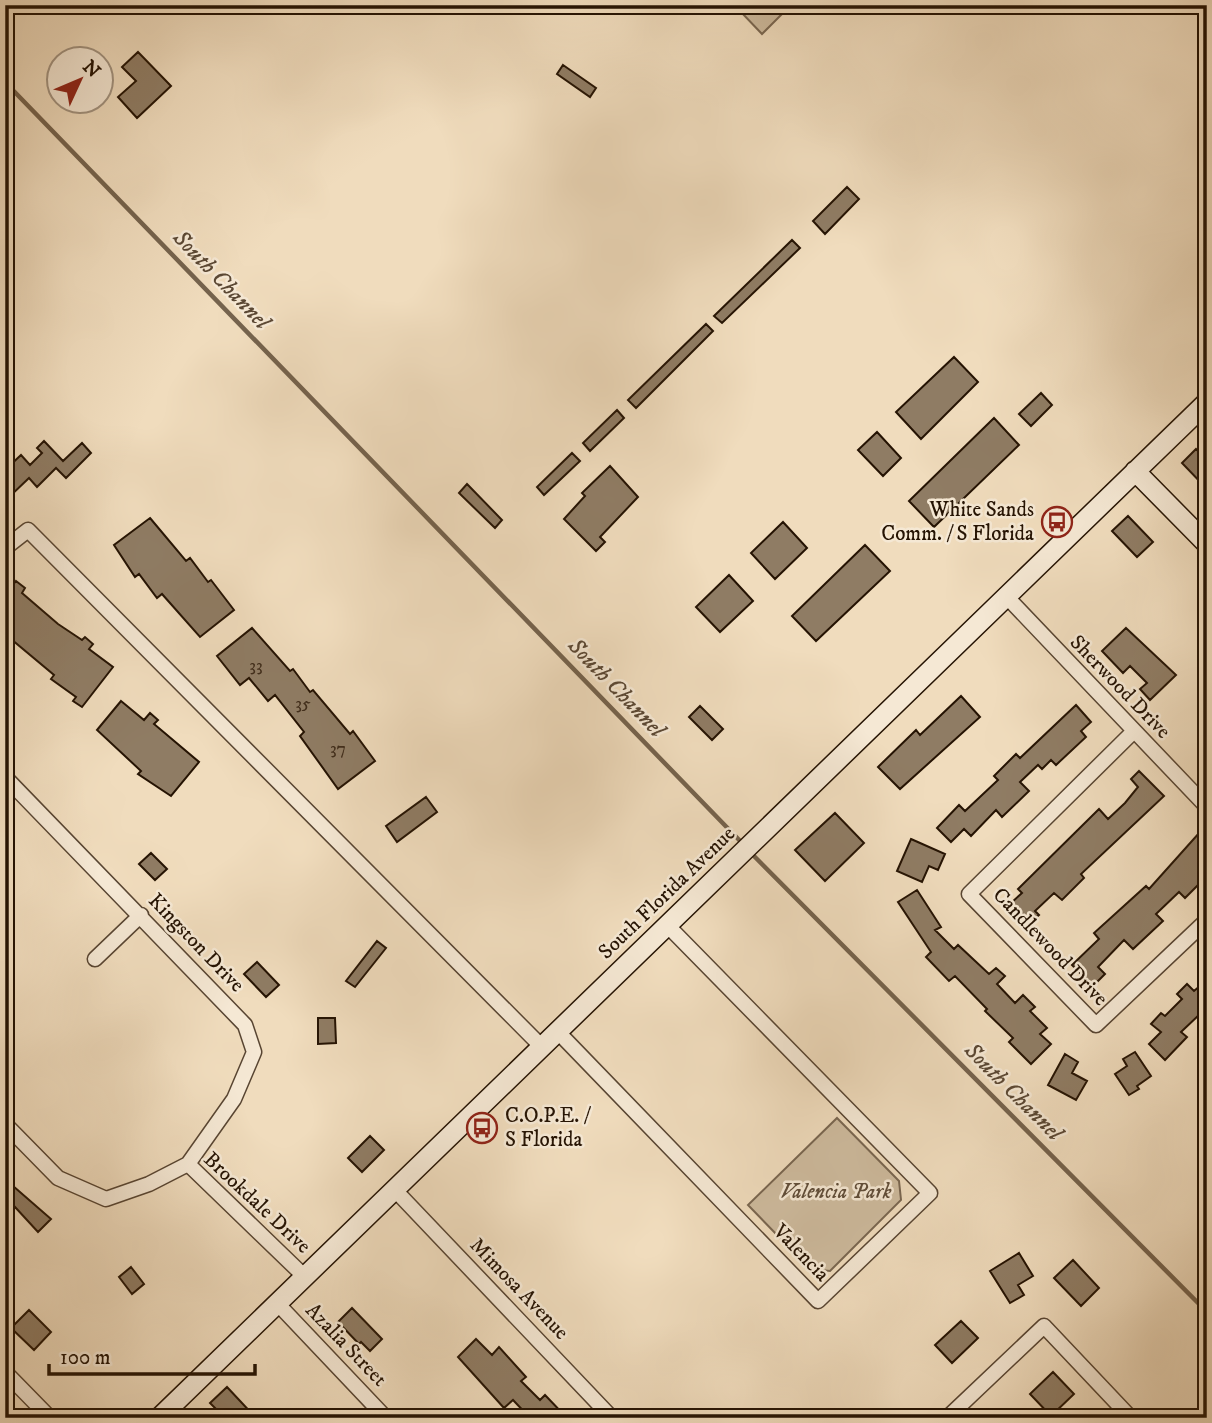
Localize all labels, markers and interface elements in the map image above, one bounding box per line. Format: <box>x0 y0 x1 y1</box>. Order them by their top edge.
north arrow <box>46 46 116 116</box>
text: N <box>77 56 105 83</box>
water label: South Channel <box>166 223 277 337</box>
place label: White Sands Comm. / S Florida <box>881 497 1034 547</box>
bus stop icon: White Sands Comm. / S Florida <box>1040 505 1074 539</box>
street label: Sherwood Drive <box>1064 630 1176 745</box>
water label: South Channel <box>561 631 672 745</box>
house number: 33 <box>249 655 263 677</box>
house number: 35 <box>295 693 311 715</box>
house number: 37 <box>330 738 346 760</box>
street label: South Florida Avenue <box>593 821 741 965</box>
street label: Candlewood Drive <box>987 882 1113 1012</box>
street label: Kingston Drive <box>142 888 250 998</box>
water label: South Channel <box>957 1036 1070 1149</box>
place label: C.O.P.E. / S Florida <box>505 1103 592 1153</box>
bus stop icon: C.O.P.E. / S Florida <box>465 1111 499 1145</box>
street label: Brookdale Drive <box>198 1147 316 1259</box>
park label: Valencia Park <box>780 1179 892 1205</box>
street label: Valencia <box>767 1218 835 1287</box>
street label: Mimosa Avenue <box>464 1233 574 1346</box>
street label: Azalia Street <box>300 1298 392 1392</box>
scale bar <box>49 1332 256 1376</box>
text: 100 m <box>60 1345 111 1371</box>

